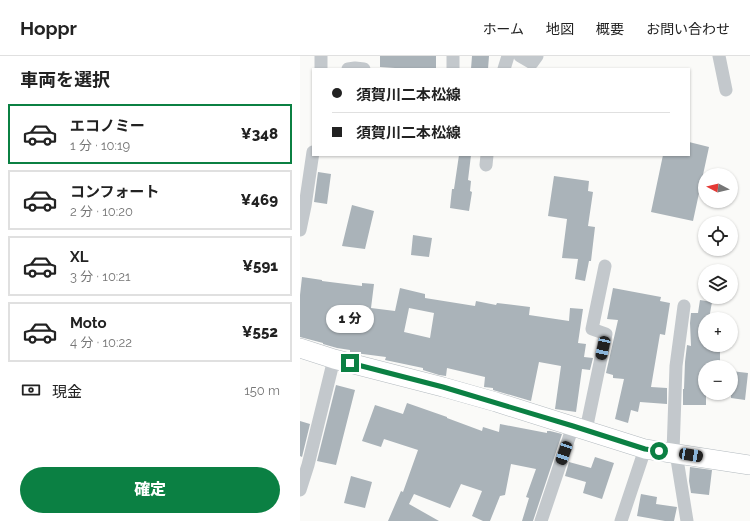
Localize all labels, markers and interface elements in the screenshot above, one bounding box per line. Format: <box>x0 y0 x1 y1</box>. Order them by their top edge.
text: Hoppr <box>20 17 77 39</box>
text: ホーム <box>482 21 524 37</box>
text: 地図 <box>546 21 574 37</box>
text: 概要 <box>596 21 624 37</box>
text: お問い合わせ <box>646 21 730 37</box>
text: 車両を選択 <box>20 69 110 90</box>
text: 須賀川二本松線 <box>356 86 461 104</box>
icon: car <box>22 116 58 152</box>
text: エコノミー <box>70 117 145 135</box>
text: 須賀川二本松線 <box>356 124 461 142</box>
text: ¥348 <box>241 125 278 143</box>
text: 1 分 · 10:19 <box>70 138 130 153</box>
north arrow <box>698 168 738 208</box>
map controls <box>698 168 738 400</box>
icon: car <box>22 182 58 218</box>
text: コンフォート <box>70 183 160 201</box>
text: ¥469 <box>240 191 278 209</box>
text: 2 分 · 10:20 <box>70 204 133 219</box>
button: locate <box>698 216 738 256</box>
icon: car <box>22 248 58 284</box>
text: XL <box>70 248 88 266</box>
text: ¥591 <box>242 257 278 275</box>
button: layers <box>698 264 738 304</box>
text: 3 分 · 10:21 <box>70 269 131 284</box>
callout: 1 分 <box>326 305 374 333</box>
text: 1 分 <box>339 311 361 326</box>
button: + <box>698 312 738 352</box>
icon: car <box>22 314 58 350</box>
text: Moto <box>70 314 107 332</box>
text: ¥552 <box>242 323 278 341</box>
text: 4 分 · 10:22 <box>70 335 132 350</box>
car <box>595 335 611 361</box>
route end <box>341 354 359 372</box>
button: − <box>698 360 738 400</box>
icon: cash <box>20 379 42 401</box>
text: 現金 <box>52 383 82 401</box>
text: 150 m <box>244 383 280 398</box>
car <box>554 440 574 466</box>
route start <box>650 442 668 460</box>
car <box>678 447 704 463</box>
button: 確定 <box>20 467 280 513</box>

